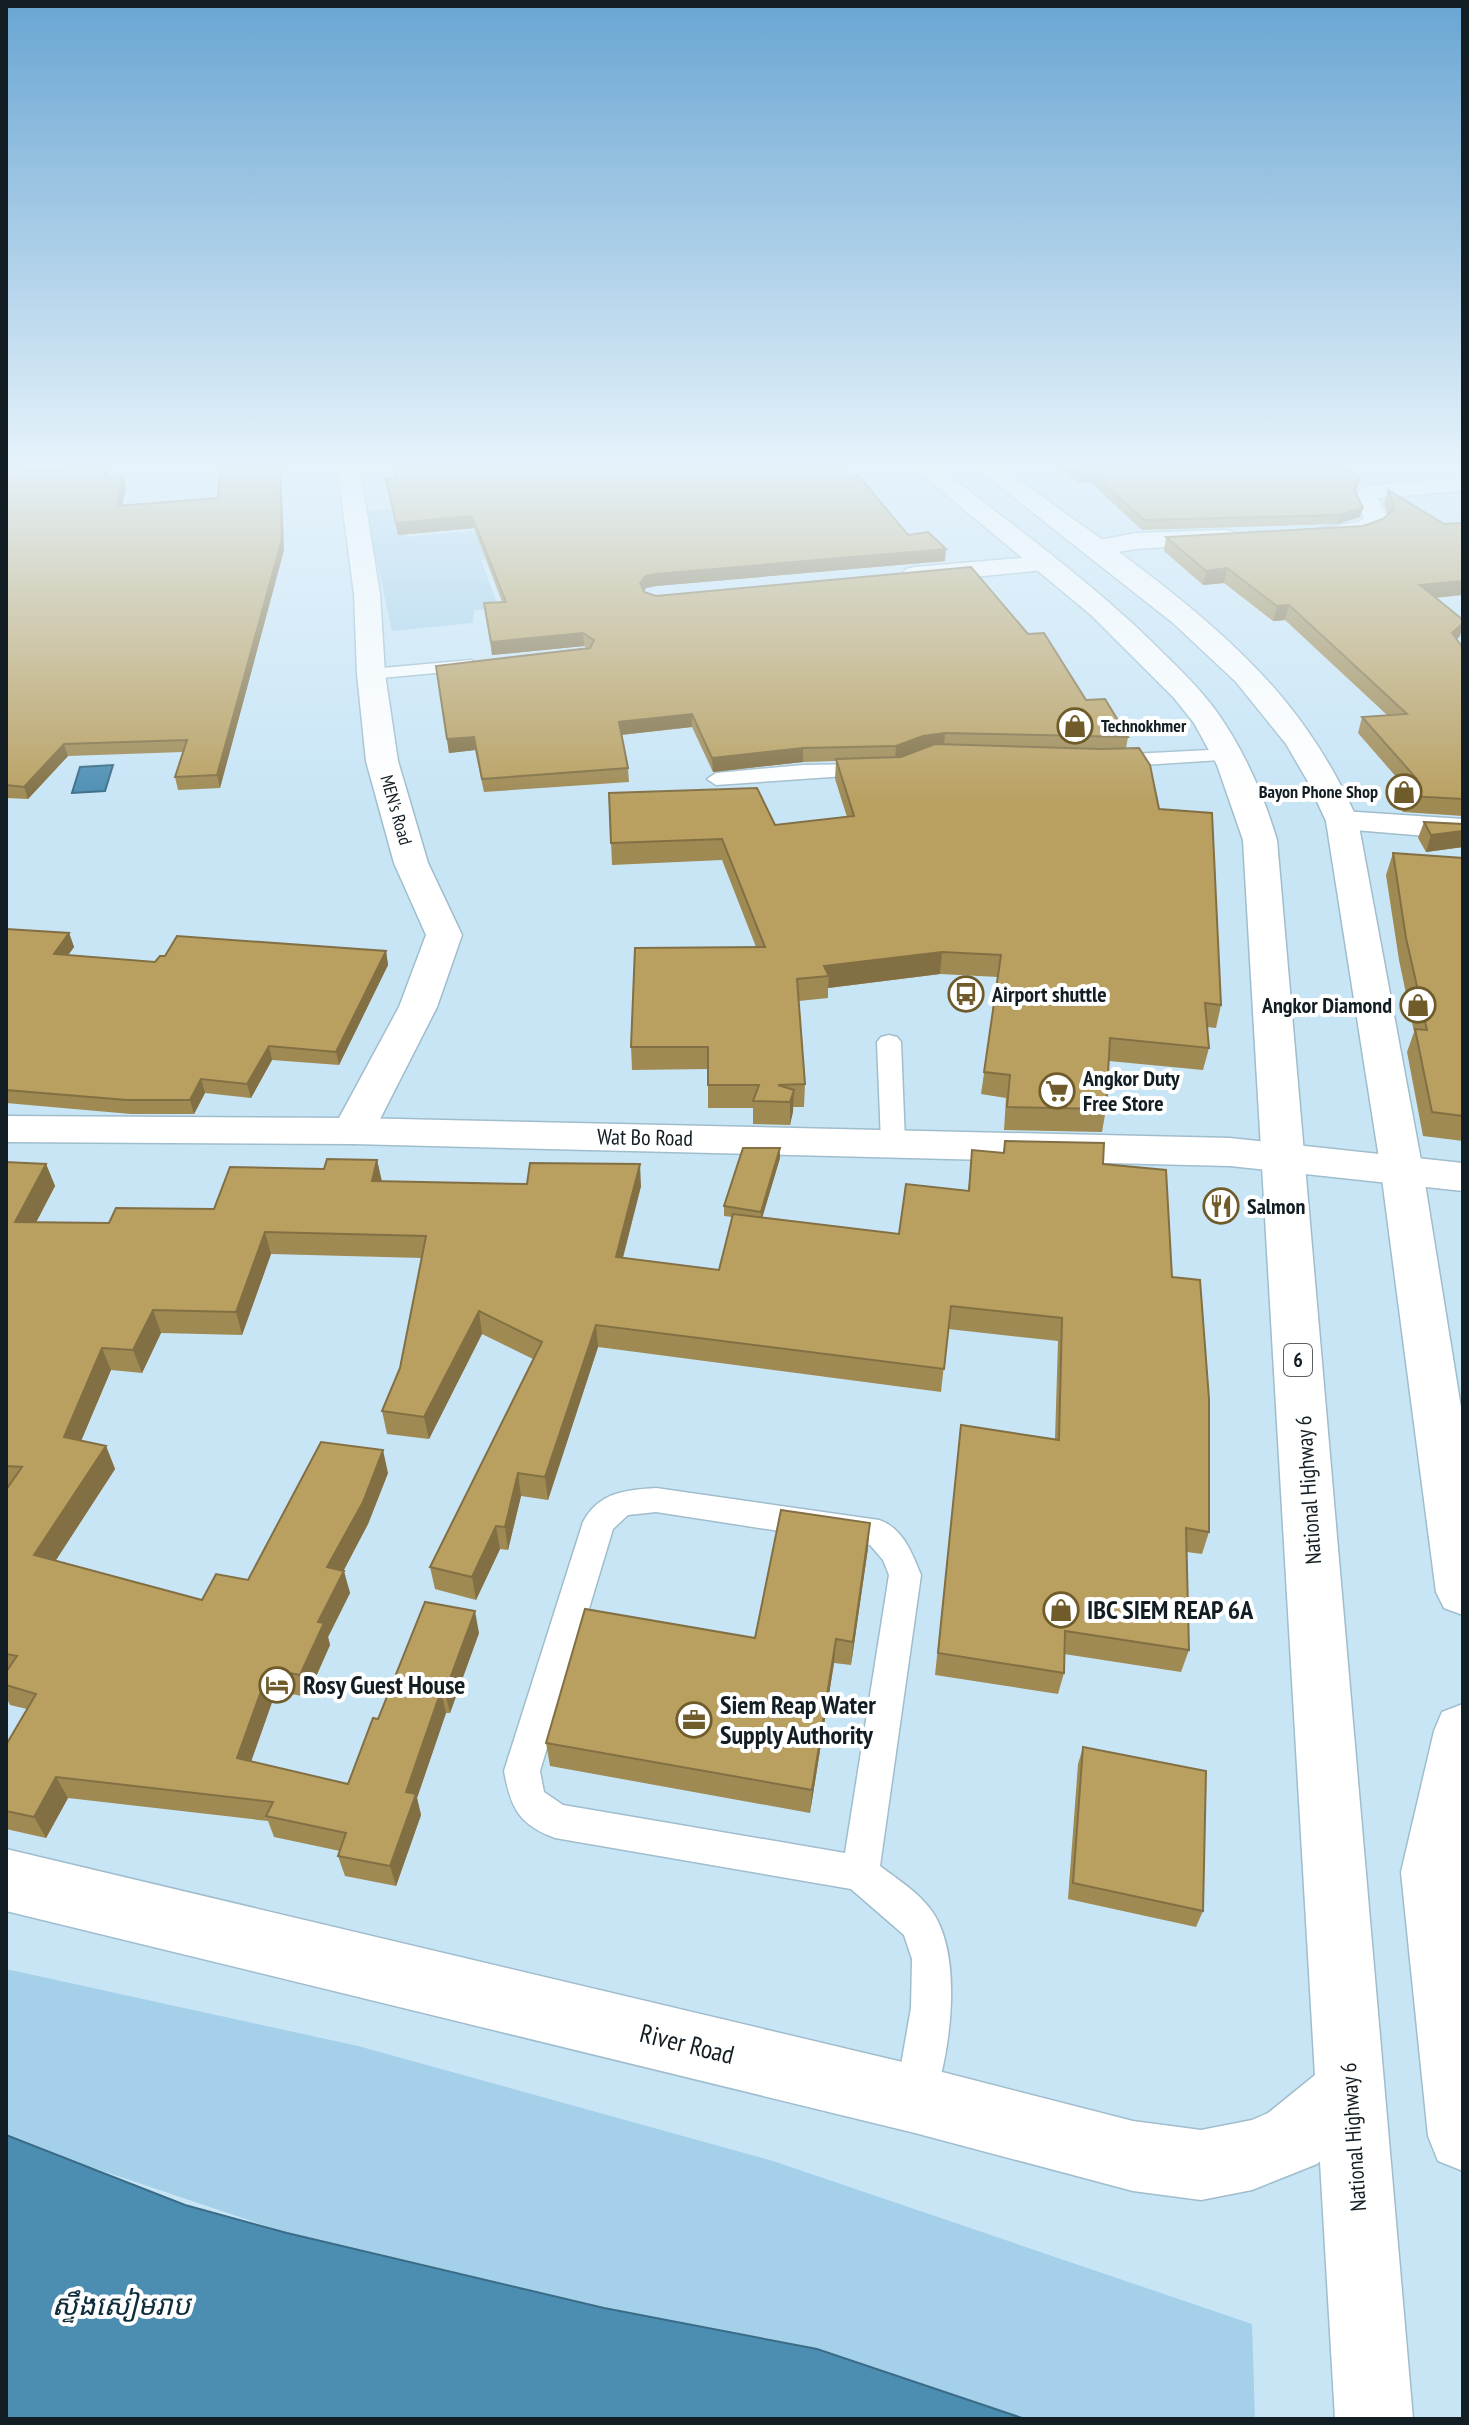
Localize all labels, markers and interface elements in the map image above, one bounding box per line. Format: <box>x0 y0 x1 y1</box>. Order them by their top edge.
shop icon: Technokhmer <box>1056 707 1094 745</box>
place label: Technokhmer <box>1101 714 1187 737</box>
street label: MEN's Road <box>376 772 417 848</box>
shop icon: Bayon Phone Shop <box>1385 773 1423 811</box>
place label: Bayon Phone Shop <box>1259 780 1378 803</box>
bus stop icon: Airport shuttle <box>947 975 985 1013</box>
place label: Airport shuttle <box>991 980 1107 1008</box>
shop icon: Angkor Diamond <box>1399 986 1437 1024</box>
place label: Angkor Diamond <box>1261 991 1392 1019</box>
place label: Angkor Duty Free Store <box>1082 1064 1181 1117</box>
supermarket icon: Angkor Duty Free Store <box>1038 1072 1076 1110</box>
street label: Wat Bo Road <box>597 1122 693 1152</box>
restaurant icon: Salmon <box>1202 1187 1240 1225</box>
place label: Salmon <box>1247 1192 1305 1220</box>
road number: 6 <box>1284 1344 1312 1376</box>
street label: National Highway 6 <box>1289 1415 1327 1565</box>
shop icon: IBC SIEM REAP 6A <box>1042 1591 1080 1629</box>
place label: IBC SIEM REAP 6A <box>1087 1593 1254 1626</box>
hotel icon: Rosy Guest House <box>258 1666 296 1704</box>
place label: Rosy Guest House <box>303 1668 465 1701</box>
place label: Siem Reap Water Supply Authority <box>720 1688 876 1751</box>
office icon: Siem Reap Water Supply Authority <box>675 1701 713 1739</box>
street label: River Road <box>637 2016 738 2071</box>
street label: National Highway 6 <box>1334 2062 1372 2212</box>
water label: ស្ទឹងសៀមរាប <box>52 2286 193 2323</box>

